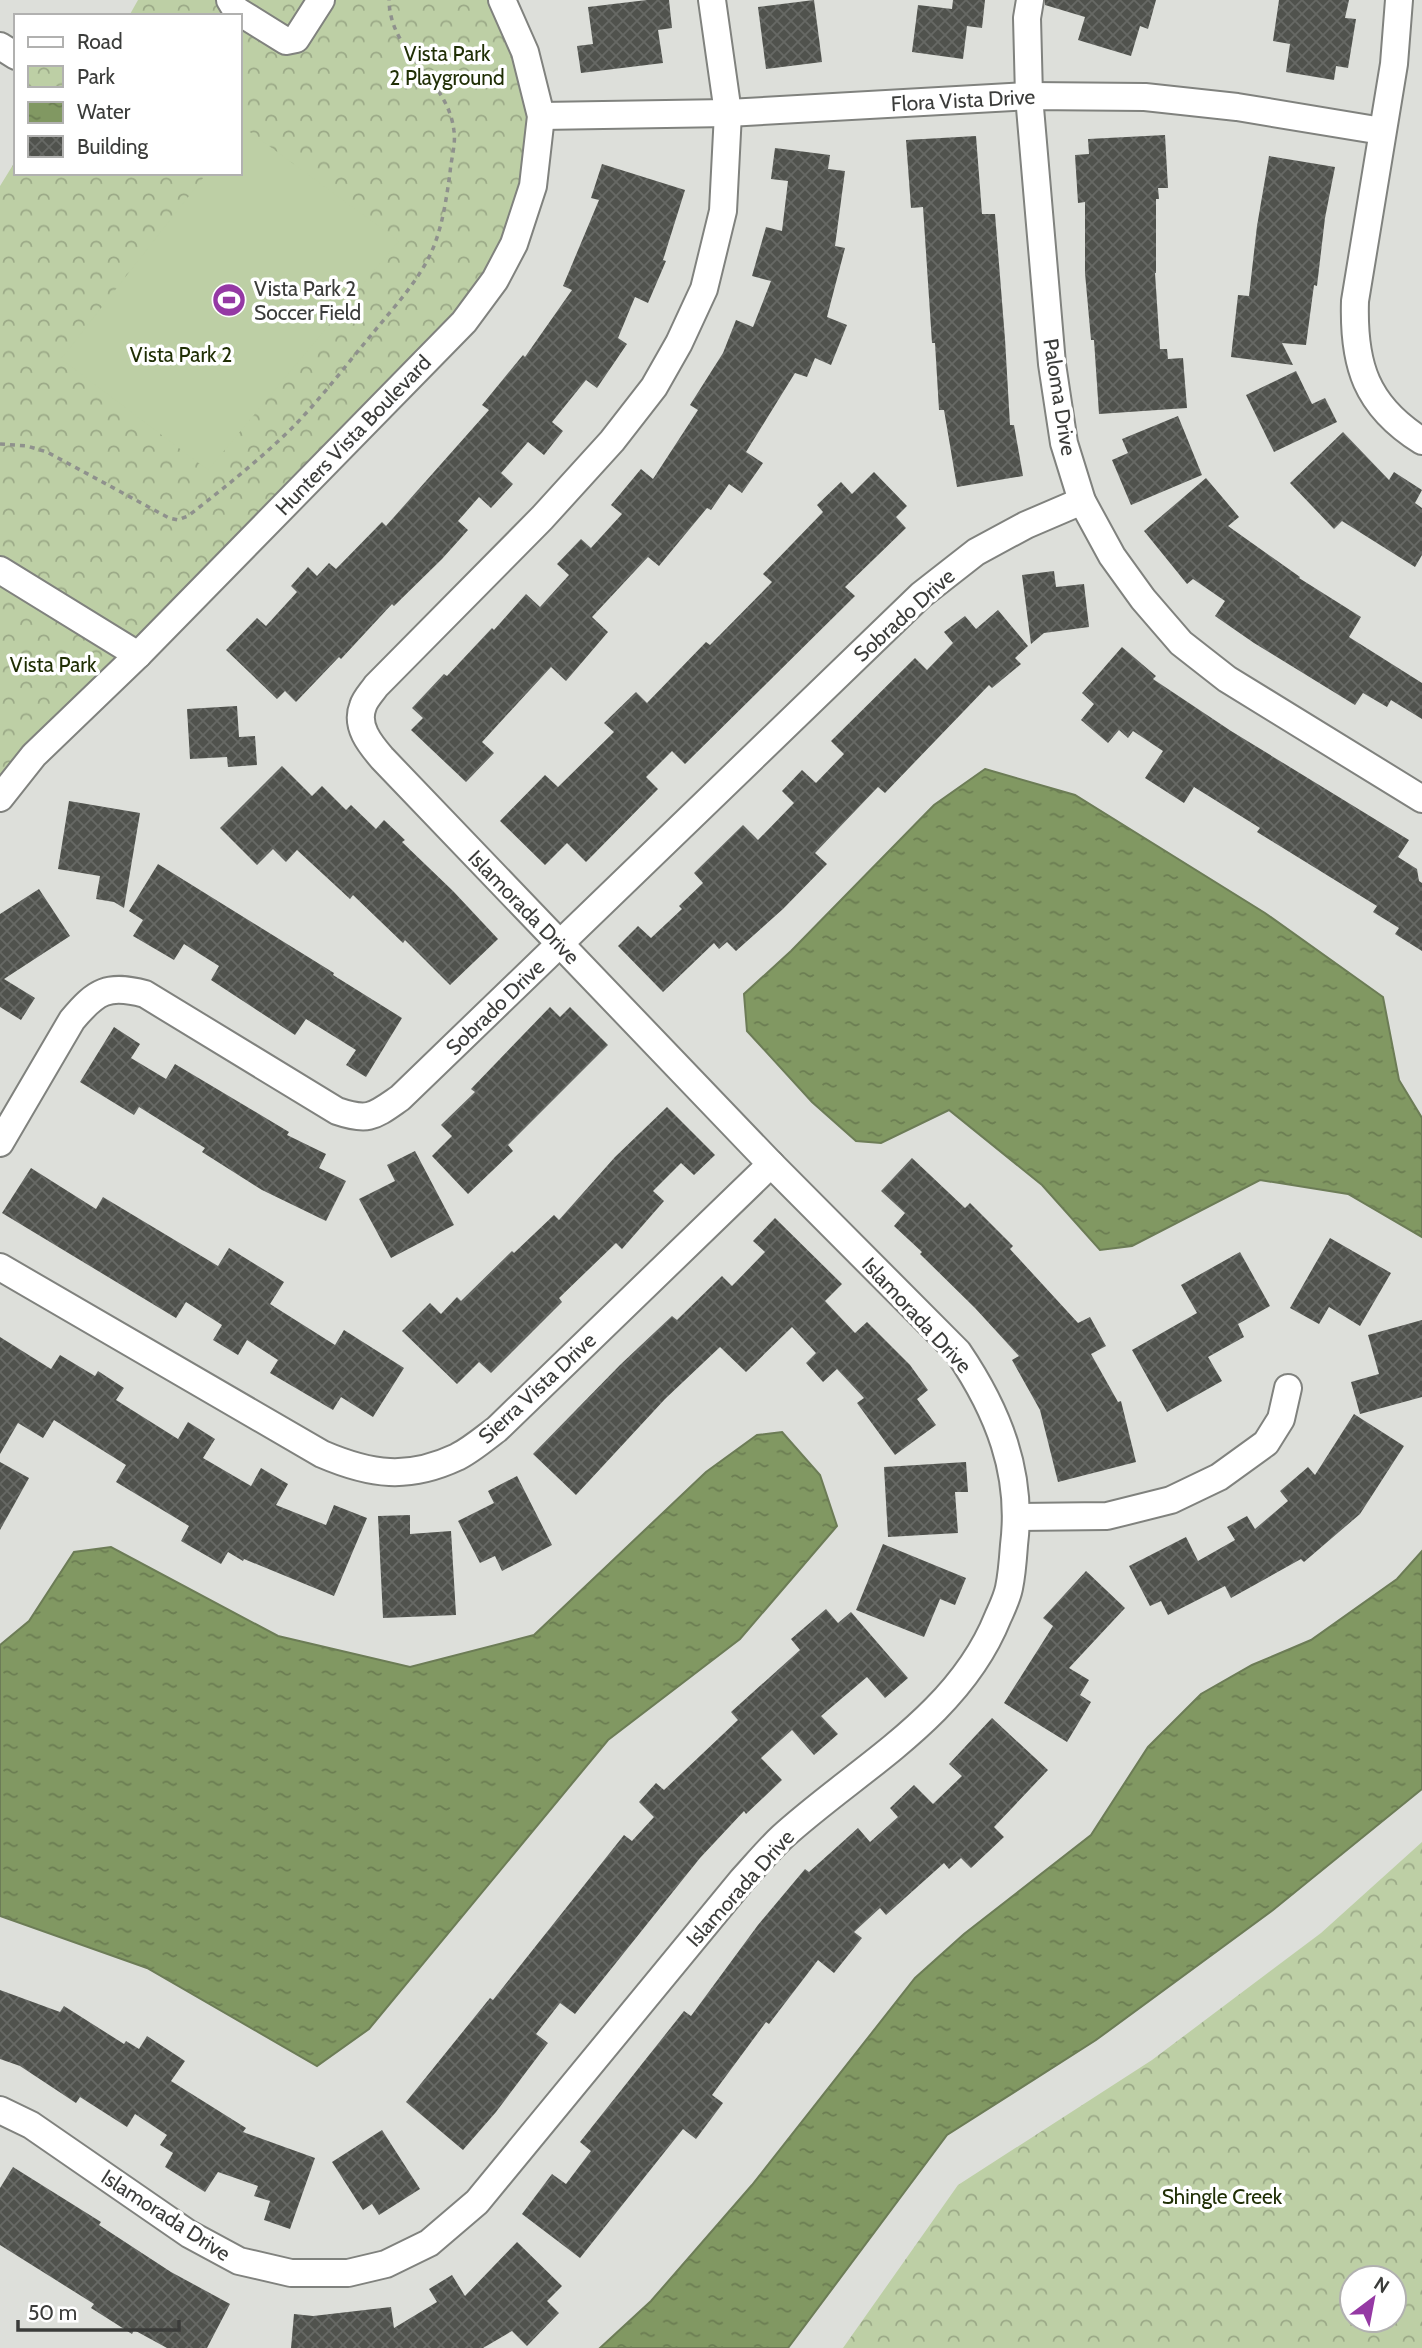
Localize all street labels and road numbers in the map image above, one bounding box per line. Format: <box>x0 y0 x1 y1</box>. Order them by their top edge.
street label: Flora Vista Drive <box>890 84 1036 116</box>
street label: Paloma Drive <box>1038 337 1082 458</box>
street label: Hunters Vista Boulevard <box>270 350 436 520</box>
street label: Sobrado Drive <box>848 563 960 667</box>
street label: Islamorada Drive <box>463 845 585 969</box>
street label: Sobrado Drive <box>441 954 550 1060</box>
street label: Islamorada Drive <box>857 1252 977 1378</box>
street label: Sierra Vista Drive <box>473 1327 601 1449</box>
street label: Islamorada Drive <box>681 1824 799 1952</box>
street label: Islamorada Drive <box>97 2164 235 2266</box>

